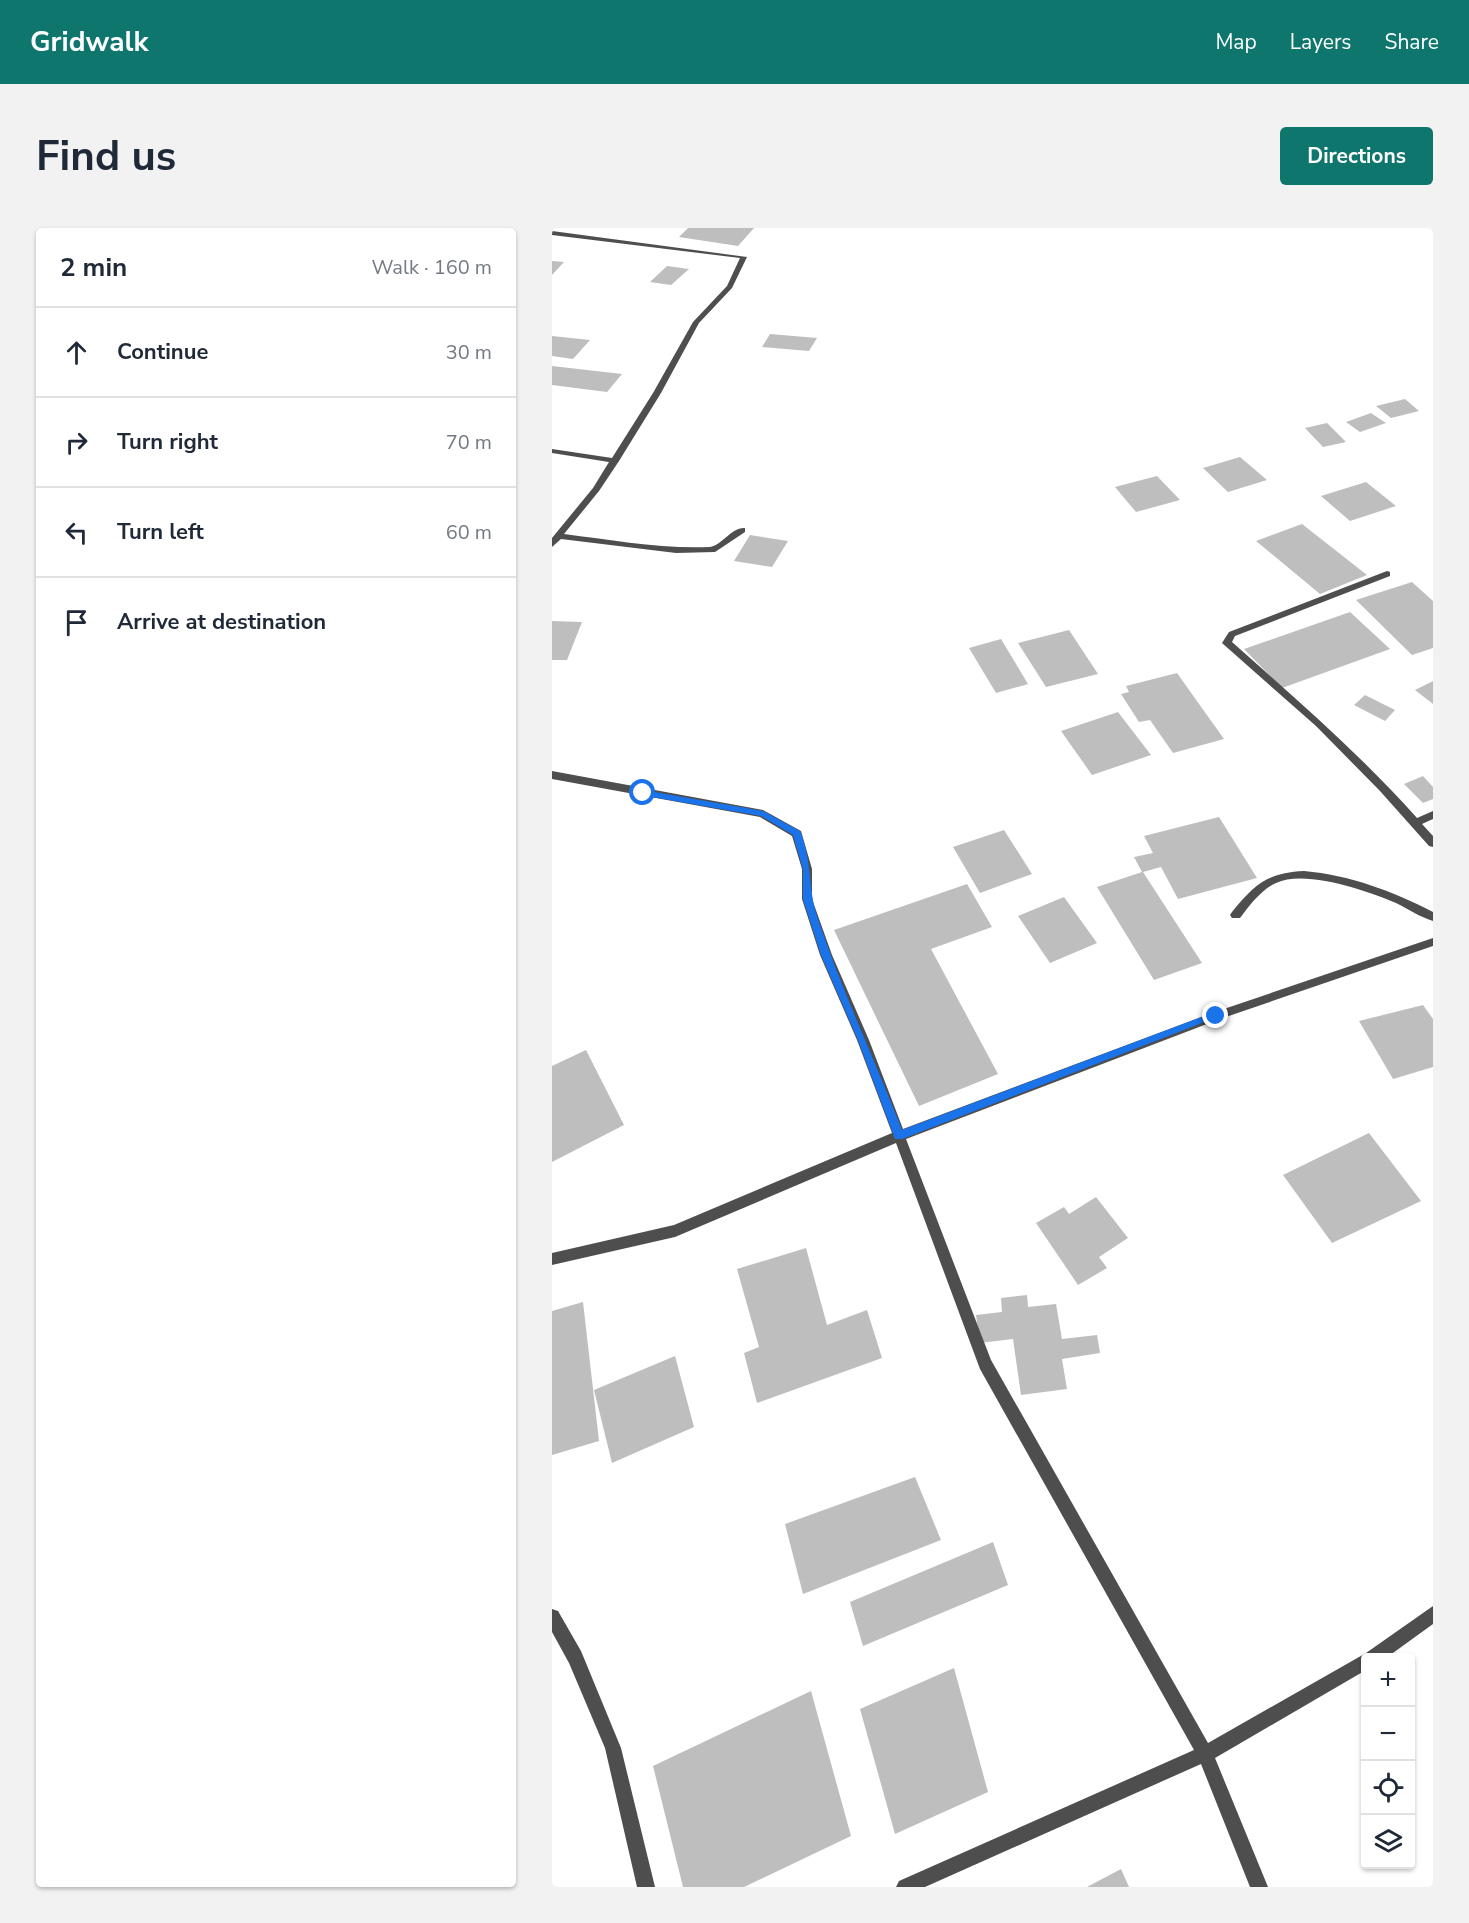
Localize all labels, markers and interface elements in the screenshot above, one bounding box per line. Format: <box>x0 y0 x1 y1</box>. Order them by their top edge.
text: Gridwalk <box>30 23 148 61</box>
text: Map <box>1215 28 1257 56</box>
text: Layers <box>1290 28 1351 56</box>
text: Share <box>1384 28 1439 56</box>
button: Directions <box>1280 127 1433 185</box>
text: Find us <box>36 128 176 185</box>
text: 2 min <box>60 250 127 285</box>
text: Walk · 160 m <box>372 254 492 281</box>
icon: ahead <box>60 336 93 369</box>
text: Continue <box>117 337 208 367</box>
text: 30 m <box>446 339 492 366</box>
icon: right <box>60 426 93 459</box>
text: Turn right <box>117 427 218 457</box>
text: 70 m <box>446 429 492 456</box>
icon: left <box>60 516 93 549</box>
text: Turn left <box>117 517 204 547</box>
text: 60 m <box>446 519 492 546</box>
icon: arrive <box>60 606 93 639</box>
text: Arrive at destination <box>117 607 326 637</box>
route start <box>629 779 655 805</box>
route end <box>1202 1002 1228 1028</box>
map controls <box>1361 1653 1415 1869</box>
button: + <box>1361 1653 1415 1707</box>
button: − <box>1361 1707 1415 1761</box>
button: locate <box>1361 1761 1415 1815</box>
button: layers <box>1361 1815 1415 1869</box>

